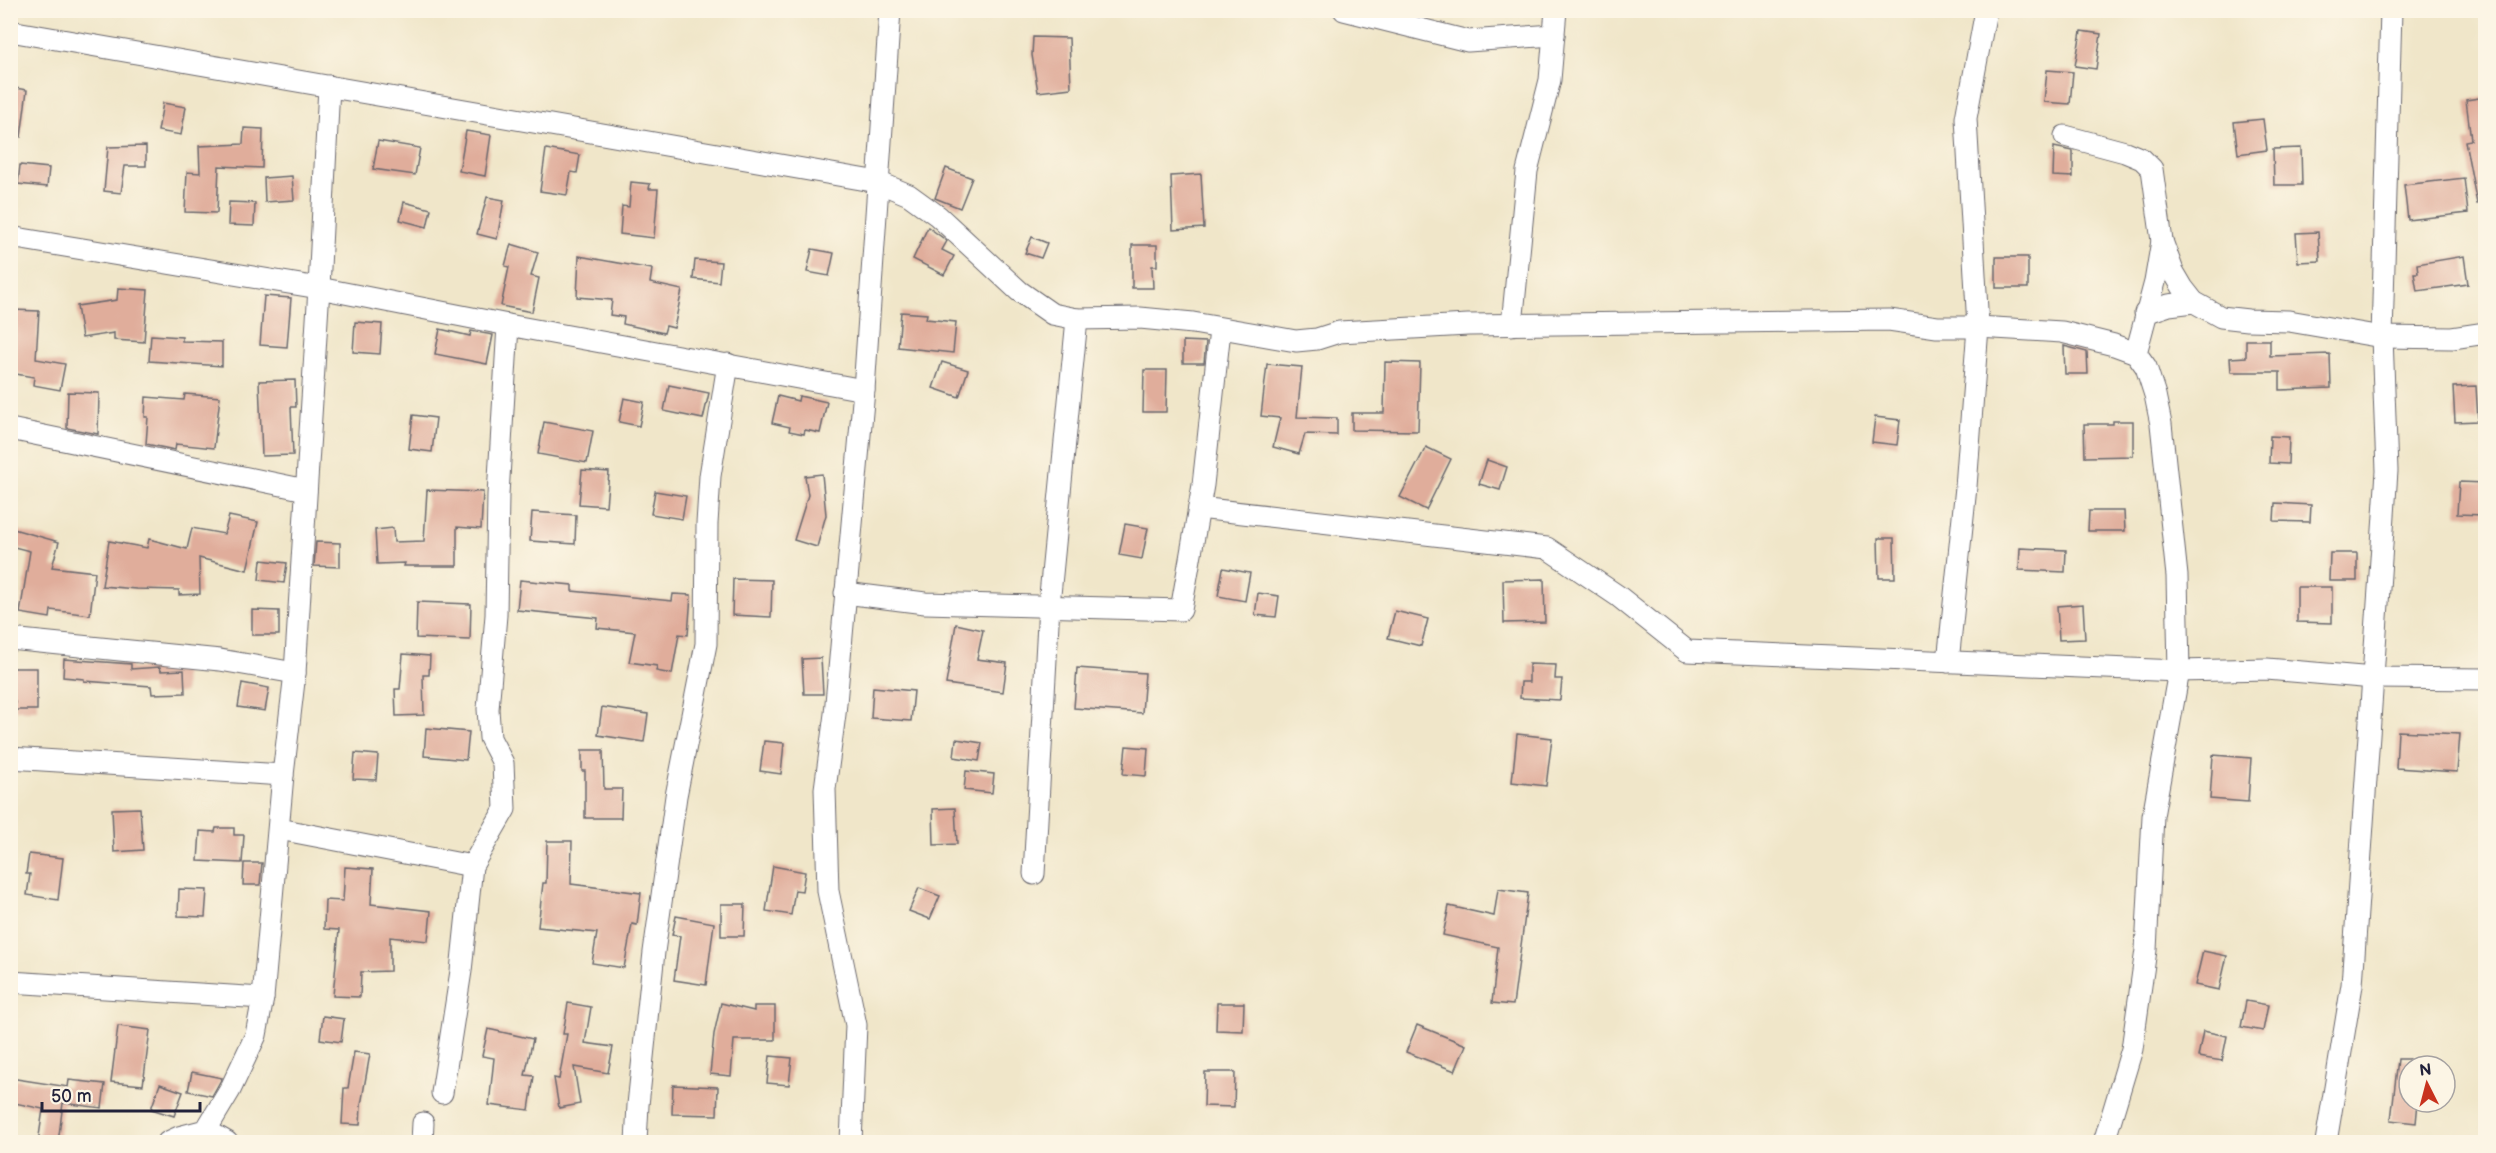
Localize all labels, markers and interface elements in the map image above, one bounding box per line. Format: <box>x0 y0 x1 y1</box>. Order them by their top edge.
north arrow <box>2397 1054 2457 1114</box>
text: N <box>2419 1060 2433 1081</box>
scale bar <box>42 1075 200 1113</box>
text: 50 m <box>51 1086 92 1107</box>

